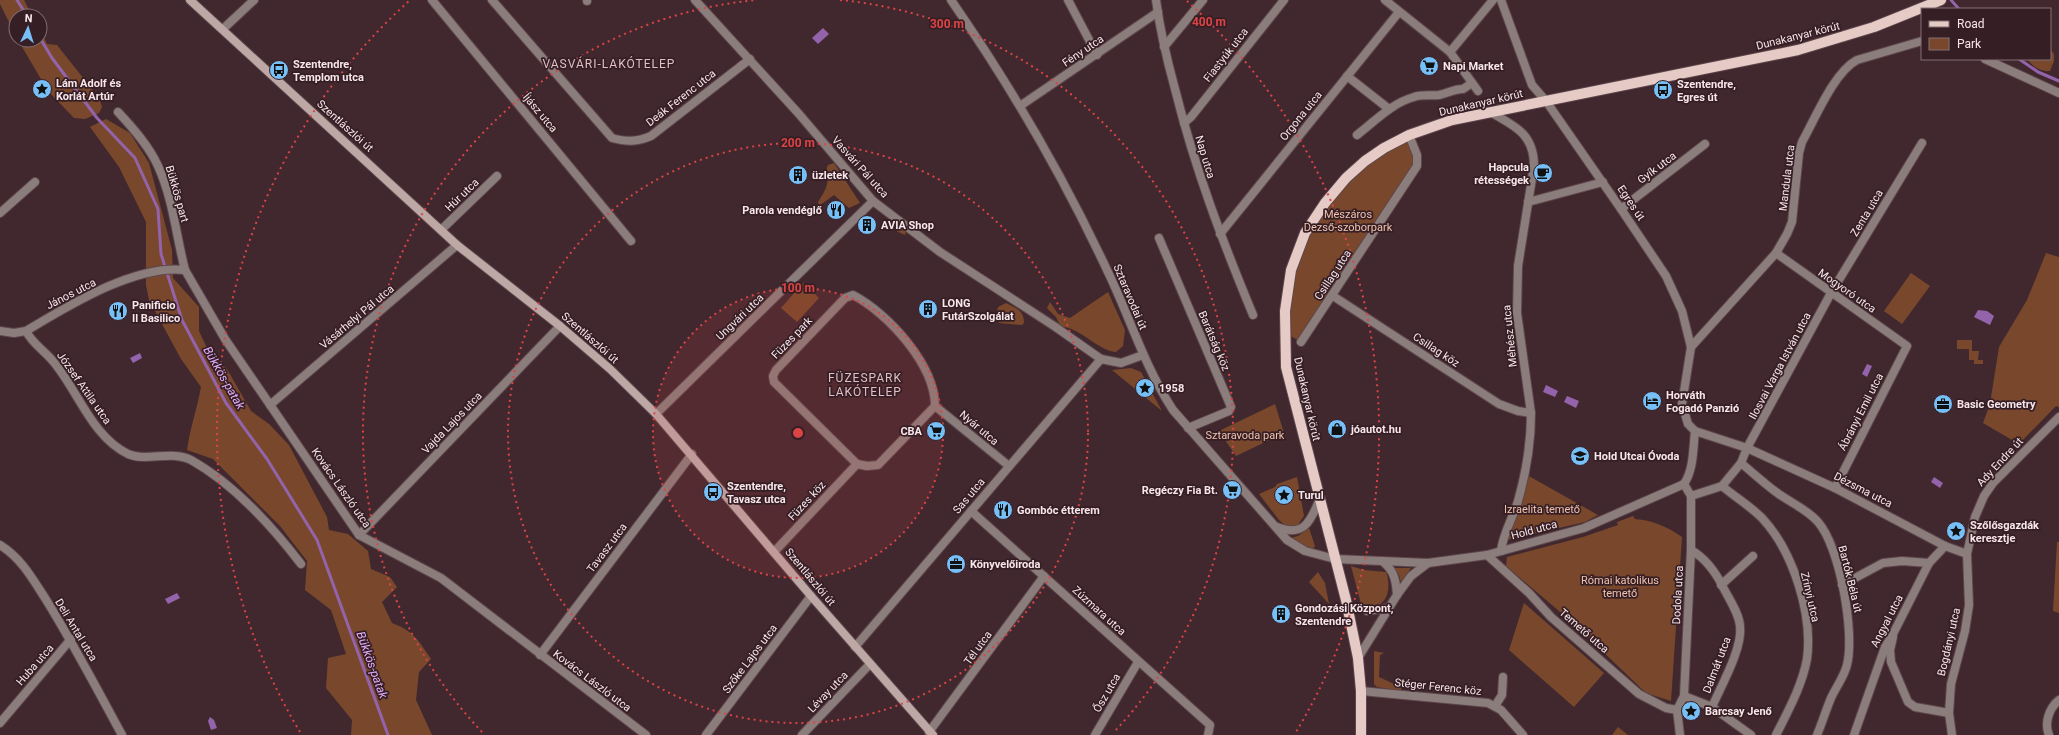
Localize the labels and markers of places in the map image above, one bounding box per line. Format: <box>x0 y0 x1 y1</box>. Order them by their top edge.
supermarket icon: Napi Market <box>1418 55 1440 77</box>
place label: Szentendre, Templom utca <box>293 58 364 84</box>
bus stop icon: Szentendre, Templom utca <box>268 59 290 81</box>
place label: Napi Market <box>1443 60 1504 73</box>
place label: Lám Adolf és Korlát Artúr <box>56 77 121 103</box>
place icon: Lám Adolf és Korlát Artúr <box>31 78 53 100</box>
place label: Szentendre, Egres út <box>1677 78 1736 104</box>
bus stop icon: Szentendre, Egres út <box>1652 79 1674 101</box>
place label: Hapcula rétességek <box>1474 161 1529 187</box>
cafe icon: Hapcula rétességek <box>1532 162 1554 184</box>
building icon: üzletek <box>787 164 809 186</box>
place label: üzletek <box>812 169 848 182</box>
restaurant icon: Parola vendéglő <box>825 199 847 221</box>
place label: Parola vendéglő <box>742 204 822 217</box>
building icon: AVIA Shop <box>856 214 878 236</box>
place label: AVIA Shop <box>881 219 934 232</box>
place label: LONG FutárSzolgálat <box>942 297 1014 323</box>
building icon: LONG FutárSzolgálat <box>917 298 939 320</box>
place label: Panificio Il Basilico <box>132 299 180 325</box>
restaurant icon: Panificio Il Basilico <box>107 300 129 322</box>
place icon: 1958 <box>1134 377 1156 399</box>
place label: 1958 <box>1159 382 1184 395</box>
place label: Horváth Fogadó Panzió <box>1666 389 1739 415</box>
hotel icon: Horváth Fogadó Panzió <box>1641 390 1663 412</box>
office icon: Basic Geometry <box>1932 393 1954 415</box>
place label: Basic Geometry <box>1957 398 2036 411</box>
shop icon: jóautot.hu <box>1326 418 1348 440</box>
supermarket icon: CBA <box>925 420 947 442</box>
place label: jóautot.hu <box>1350 423 1401 436</box>
place label: CBA <box>900 425 923 438</box>
centre of rings <box>791 426 805 440</box>
school or university icon: Hold Utcai Óvoda <box>1569 445 1591 467</box>
place label: Hold Utcai Óvoda <box>1594 450 1680 463</box>
supermarket icon: Regéczy Fia Bt. <box>1221 479 1243 501</box>
place label: Szentendre, Tavasz utca <box>727 480 786 506</box>
bus stop icon: Szentendre, Tavasz utca <box>702 481 724 503</box>
place label: Regéczy Fia Bt. <box>1142 484 1218 497</box>
place icon: Turul <box>1273 484 1295 506</box>
place label: Turul <box>1298 489 1324 502</box>
restaurant icon: Gombóc étterem <box>992 499 1014 521</box>
place label: Gombóc étterem <box>1017 504 1100 517</box>
place label: Szőlősgazdák keresztje <box>1970 519 2039 545</box>
place icon: Szőlősgazdák keresztje <box>1945 520 1967 542</box>
office icon: Könyvelőiroda <box>945 553 967 575</box>
place label: Könyvelőiroda <box>970 558 1040 571</box>
place label: Gondozási Központ, Szentendre <box>1295 602 1394 628</box>
building icon: Gondozási Központ, Szentendre <box>1270 603 1292 625</box>
place icon: Barcsay Jenő <box>1680 700 1702 722</box>
place label: Barcsay Jenő <box>1705 705 1772 718</box>

